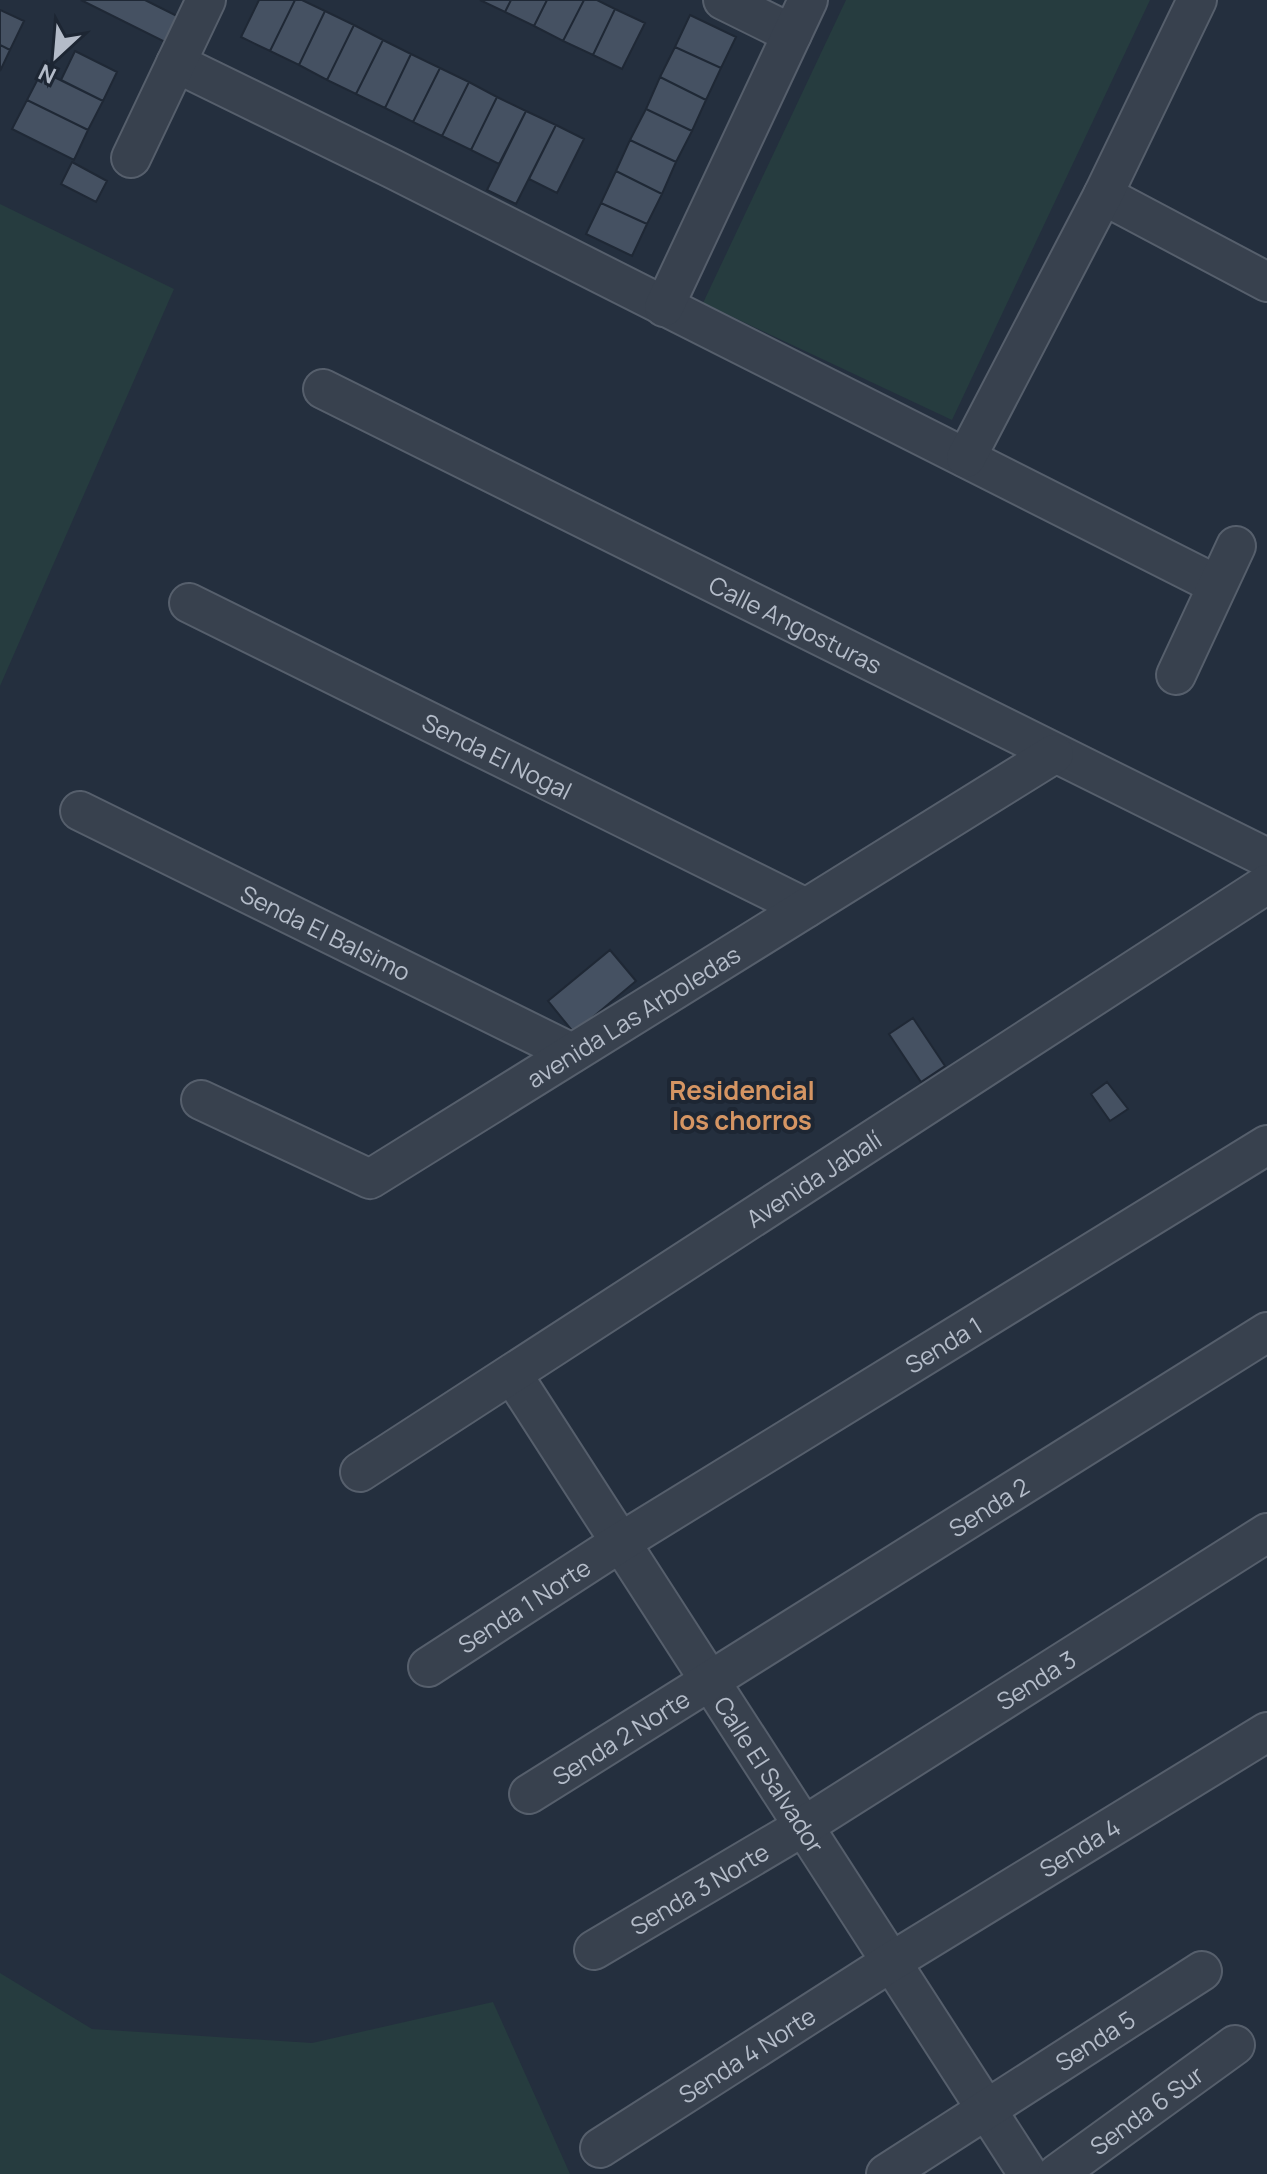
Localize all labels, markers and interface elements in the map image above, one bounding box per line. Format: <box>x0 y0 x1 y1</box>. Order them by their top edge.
north arrow <box>16 16 96 96</box>
text: N <box>34 57 61 91</box>
street label: Calle Angosturas <box>704 567 888 681</box>
street label: Senda El Nogal <box>417 705 578 806</box>
street label: Senda El Balsimo <box>235 876 416 988</box>
street label: avenida Las Arboledas <box>520 937 746 1095</box>
district label: Residencial los chorros <box>669 1072 815 1138</box>
street label: Avenida Jabalí <box>739 1122 888 1234</box>
street label: Senda 1 <box>898 1308 988 1380</box>
street label: Senda 2 <box>942 1469 1035 1544</box>
street label: Senda 1 Norte <box>451 1550 596 1660</box>
street label: Senda 3 <box>989 1642 1082 1717</box>
street label: Senda 2 Norte <box>546 1681 695 1792</box>
street label: Calle El Salvador <box>707 1689 833 1859</box>
street label: Senda 4 <box>1033 1810 1126 1884</box>
street label: Senda 3 Norte <box>624 1834 774 1942</box>
street label: Senda 4 Norte <box>672 1998 821 2110</box>
street label: Senda 5 <box>1048 2002 1141 2078</box>
street label: Senda 6 Sur <box>1083 2057 1210 2162</box>

